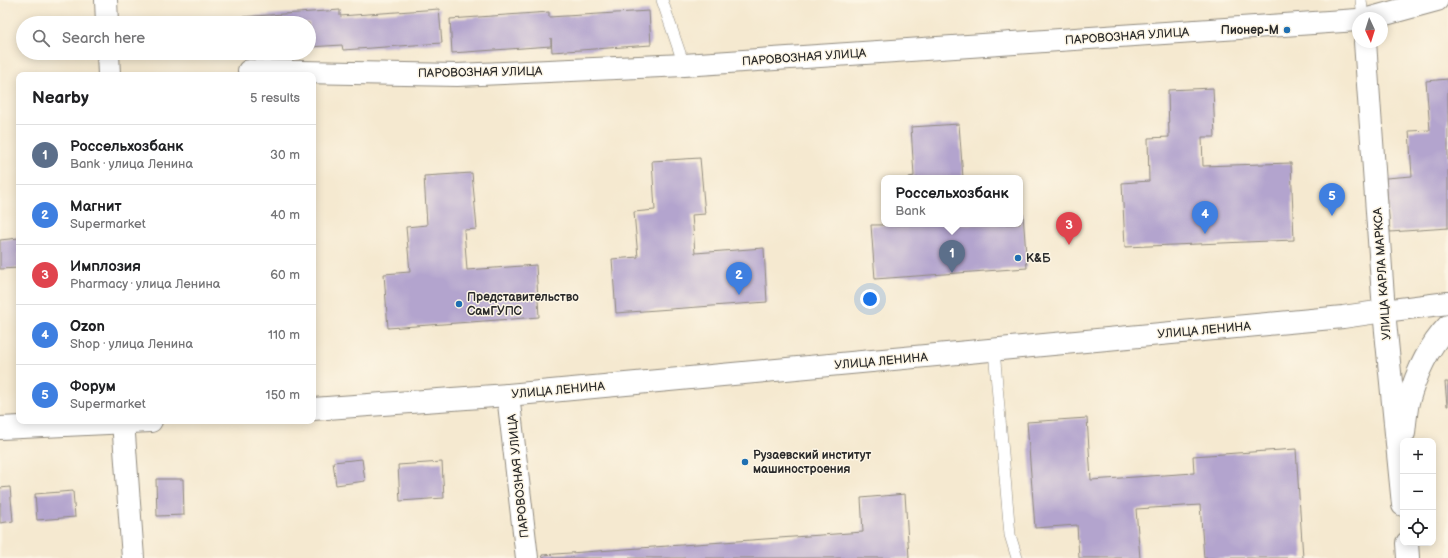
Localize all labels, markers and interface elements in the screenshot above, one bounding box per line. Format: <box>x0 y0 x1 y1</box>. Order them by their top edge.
north arrow <box>1352 12 1388 48</box>
search box <box>16 16 316 60</box>
place label: Пионер-М <box>1221 23 1279 38</box>
street label: ПАРОВОЗНАЯ УЛИЦА <box>1064 25 1190 48</box>
marker: Пионер-М <box>1282 25 1292 35</box>
icon: search <box>30 27 52 49</box>
text: Search here <box>62 29 145 48</box>
street label: ПАРОВОЗНАЯ УЛИЦА <box>741 46 867 69</box>
street label: ПАРОВОЗНАЯ УЛИЦА <box>418 64 543 81</box>
text: Nearby <box>32 88 89 108</box>
text: 5 results <box>250 90 300 106</box>
text: Россельхозбанк <box>70 137 183 156</box>
text: 1 <box>42 147 48 163</box>
text: 30 m <box>270 147 300 163</box>
text: Bank · улица Ленина <box>70 156 193 172</box>
popup <box>881 175 1023 227</box>
pin: 5 <box>1319 183 1345 216</box>
text: Россельхозбанк <box>895 184 1009 203</box>
text: Магнит <box>70 197 122 216</box>
pin: 4 <box>1192 201 1218 234</box>
text: Bank <box>895 203 925 219</box>
text: 2 <box>41 207 49 223</box>
text: 40 m <box>270 207 300 223</box>
street label: УЛИЦА КАРЛА МАРКСА <box>1370 207 1395 341</box>
pin: 3 <box>1056 212 1082 245</box>
text: Supermarket <box>70 216 146 232</box>
pin: 1 <box>939 240 965 273</box>
place label: К&Б <box>1026 251 1051 266</box>
marker: К&Б <box>1013 253 1023 263</box>
text: Имплозия <box>70 257 141 276</box>
pin: 2 <box>726 262 752 295</box>
text: 3 <box>41 267 49 283</box>
text: 60 m <box>270 267 300 283</box>
text: Pharmacy · улица Ленина <box>70 276 221 292</box>
your location <box>860 289 880 309</box>
place label: Представительство СамГУПС <box>467 290 579 319</box>
marker: Представительство СамГУПС <box>454 299 464 309</box>
text: Ozon <box>70 317 105 336</box>
street label: УЛИЦА ЛЕНИНА <box>1157 319 1252 342</box>
text: 4 <box>41 327 49 343</box>
text: 110 m <box>268 327 300 343</box>
text: Shop · улица Ленина <box>70 336 193 352</box>
street label: УЛИЦА ЛЕНИНА <box>834 350 929 373</box>
text: Форум <box>70 377 116 396</box>
street label: УЛИЦА ЛЕНИНА <box>511 379 606 402</box>
text: 5 <box>41 387 49 403</box>
text: 150 m <box>266 387 300 403</box>
text: Supermarket <box>70 396 146 412</box>
street label: ПАРОВОЗНАЯ УЛИЦА <box>504 413 532 539</box>
map controls <box>1400 438 1436 546</box>
button: + <box>1400 438 1436 474</box>
place label: Рузаевский институт машиностроения <box>753 448 872 477</box>
marker: Рузаевский институт машиностроения <box>740 457 750 467</box>
button: − <box>1400 474 1436 510</box>
button: locate <box>1400 510 1436 546</box>

